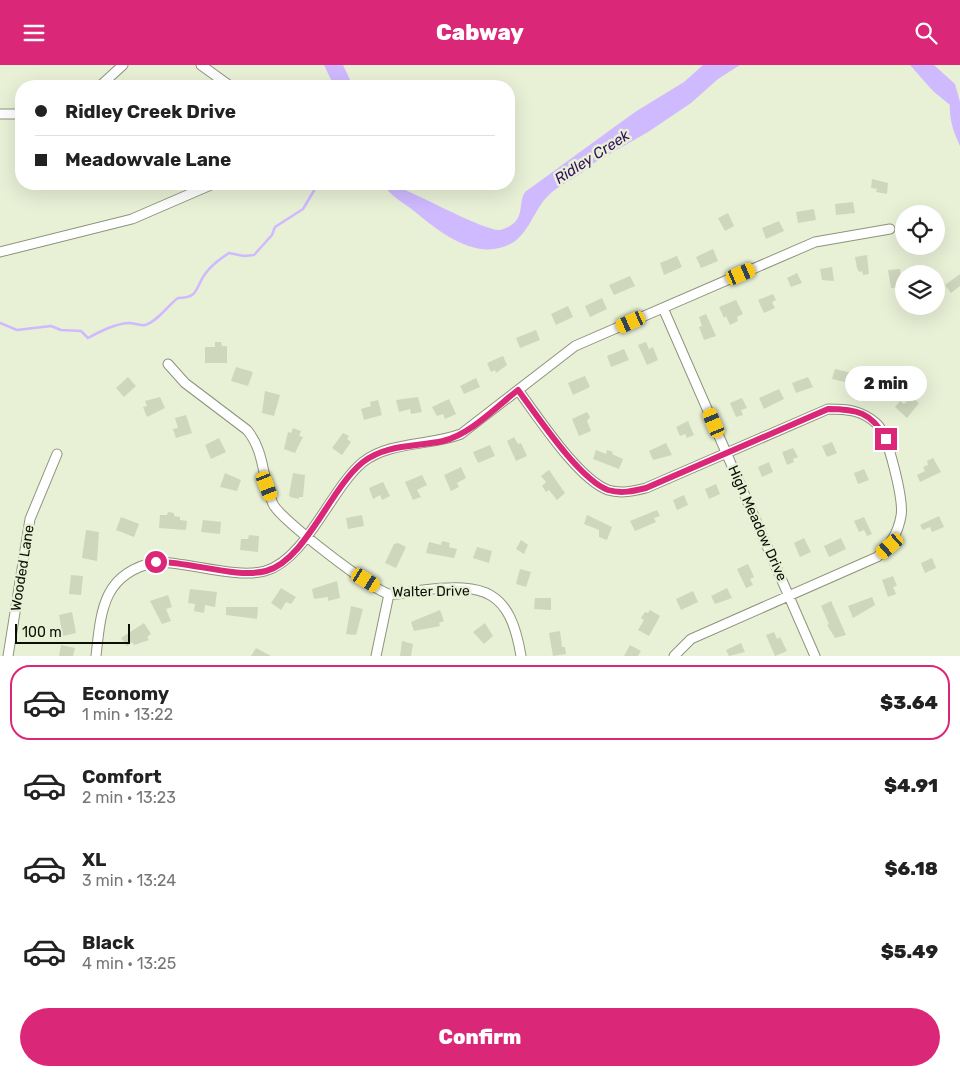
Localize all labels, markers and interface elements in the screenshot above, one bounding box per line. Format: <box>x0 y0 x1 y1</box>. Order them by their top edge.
icon: menu <box>20 19 48 47</box>
text: Cabway <box>436 19 524 46</box>
icon: search <box>912 19 940 47</box>
text: Ridley Creek Drive <box>65 100 236 123</box>
water label: Ridley Creek <box>551 126 633 188</box>
text: Meadowvale Lane <box>65 148 231 171</box>
map controls <box>895 205 945 315</box>
button: locate <box>895 205 945 255</box>
car <box>724 261 757 287</box>
button: layers <box>895 265 945 315</box>
car <box>614 309 647 335</box>
callout: 2 min <box>845 367 927 401</box>
text: 2 min <box>864 374 908 393</box>
car <box>701 406 726 440</box>
route end <box>875 428 897 450</box>
street label: High Meadow Drive <box>724 463 791 584</box>
car <box>254 469 279 503</box>
street label: Wooded Lane <box>7 524 38 612</box>
car <box>873 530 906 562</box>
route start <box>145 551 167 573</box>
car <box>349 566 382 594</box>
street label: Walter Drive <box>392 582 470 601</box>
scale bar <box>15 621 130 644</box>
text: 100 m <box>22 624 62 641</box>
icon: car <box>22 680 67 725</box>
text: Economy <box>82 682 169 705</box>
text: $3.64 <box>880 691 938 714</box>
text: 1 min · 13:22 <box>82 705 173 724</box>
icon: car <box>22 763 67 808</box>
text: Comfort <box>82 765 162 788</box>
text: $4.91 <box>884 774 938 797</box>
text: 2 min · 13:23 <box>82 788 176 807</box>
icon: car <box>22 846 67 891</box>
text: XL <box>82 848 106 871</box>
text: $6.18 <box>885 857 938 880</box>
text: 3 min · 13:24 <box>82 871 176 890</box>
icon: car <box>22 929 67 974</box>
text: Black <box>82 931 134 954</box>
text: $5.49 <box>881 940 938 963</box>
text: 4 min · 13:25 <box>82 954 176 973</box>
button: Confirm <box>20 1008 940 1066</box>

